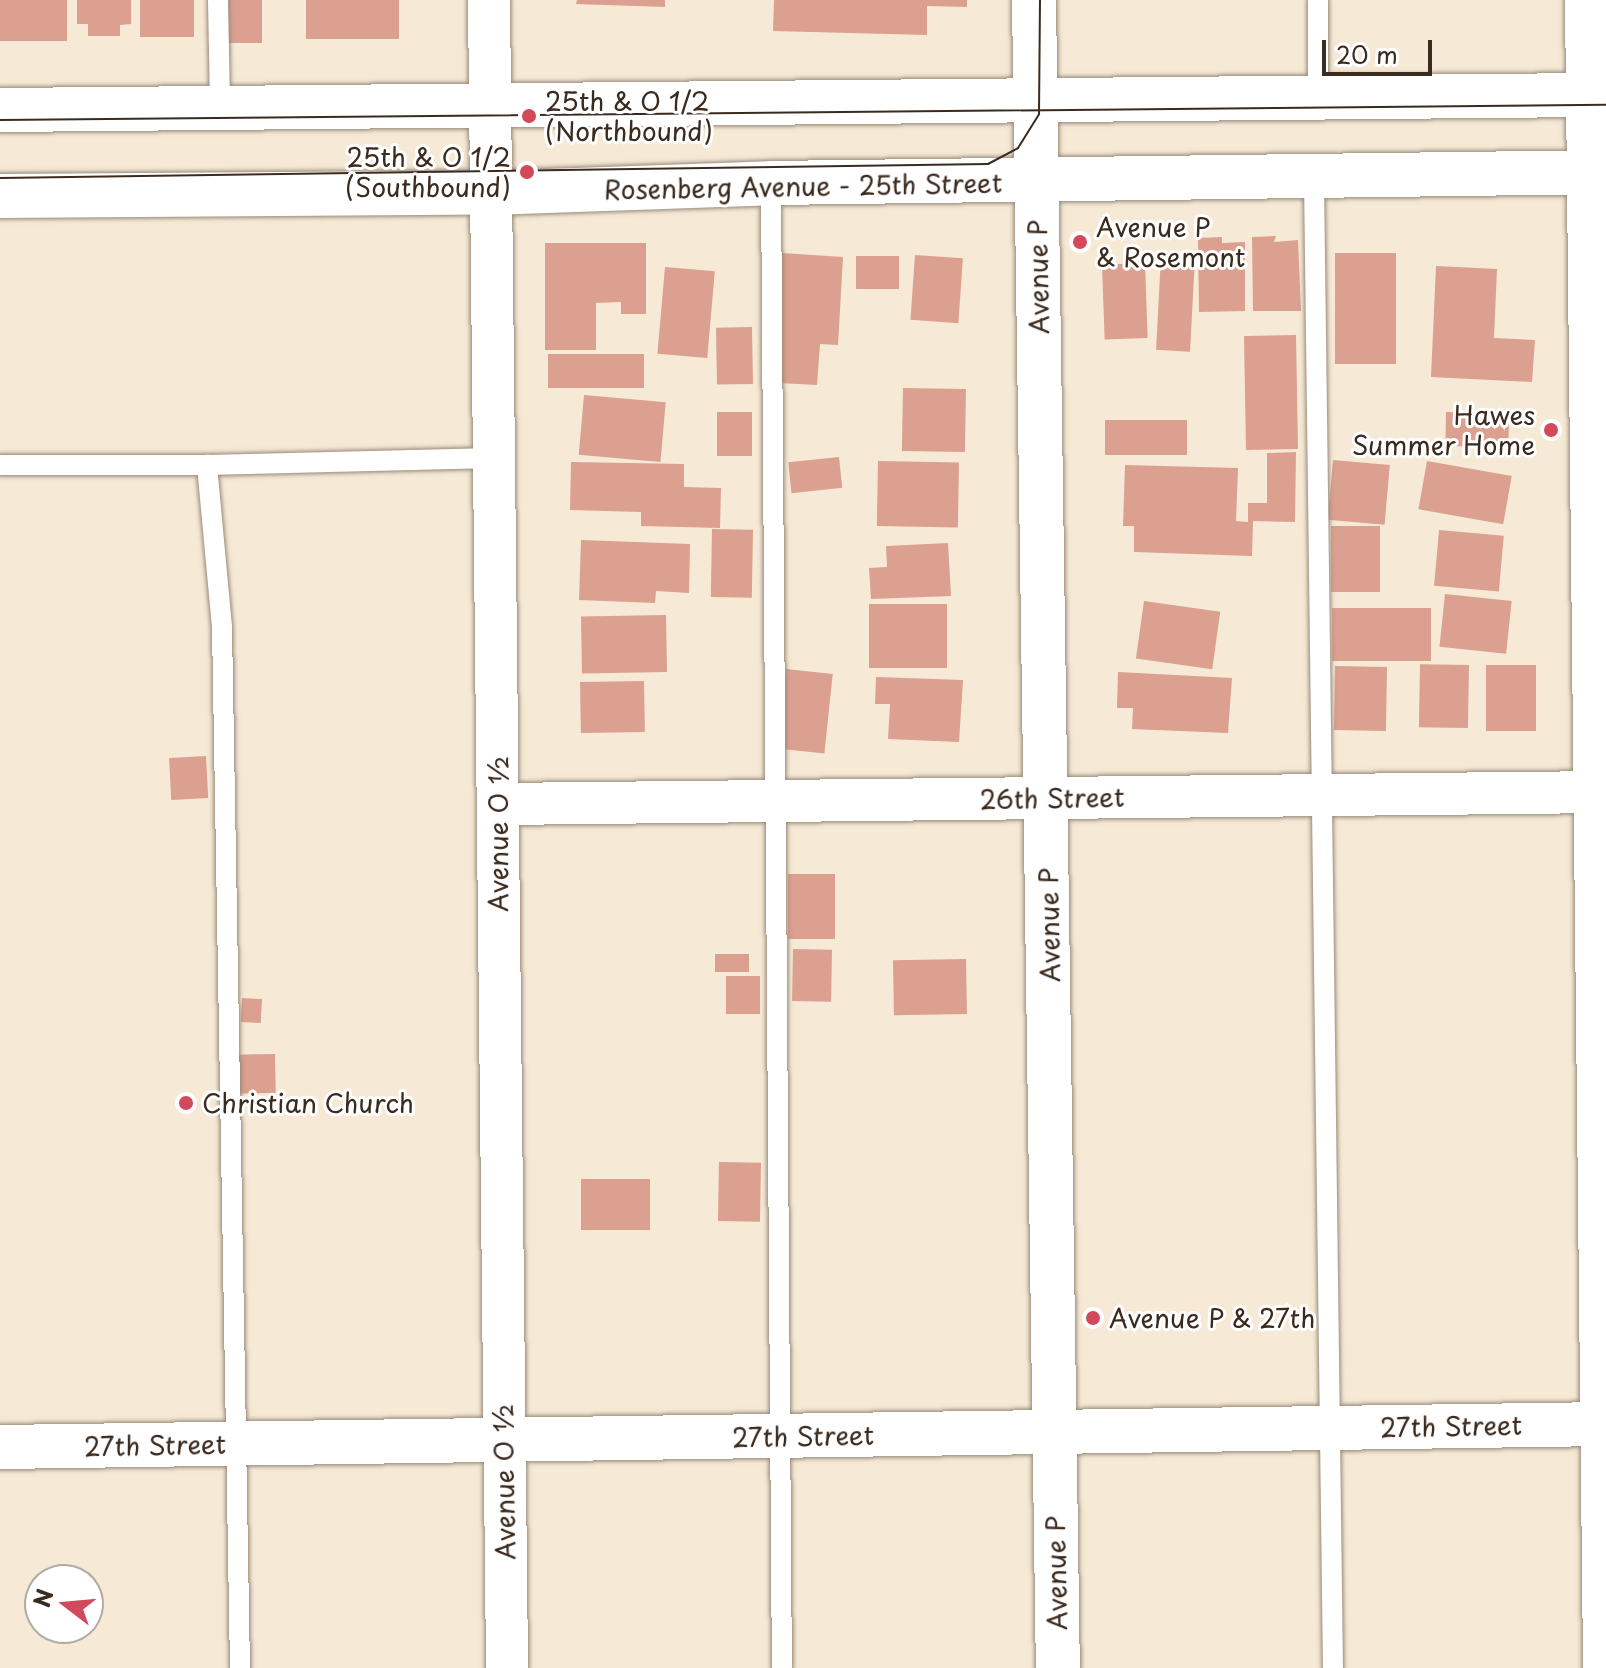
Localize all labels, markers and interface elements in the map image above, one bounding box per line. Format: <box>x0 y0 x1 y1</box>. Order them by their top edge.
scale bar <box>1326 24 1436 74</box>
text: 20 m <box>1336 36 1398 72</box>
place label: 25th & O 1/2 (Northbound) <box>545 85 713 146</box>
marker: 25th & O 1/2 (Northbound) <box>520 107 538 125</box>
place label: 25th & O 1/2 (Southbound) <box>345 141 511 202</box>
marker: 25th & O 1/2 (Southbound) <box>518 163 536 181</box>
street label: Rosenberg Avenue - 25th Street <box>603 167 1003 205</box>
place label: Avenue P & Rosemont <box>1096 211 1246 272</box>
street label: Avenue P <box>1021 220 1055 334</box>
marker: Avenue P & Rosemont <box>1071 233 1089 251</box>
place label: Hawes Summer Home <box>1349 399 1535 460</box>
marker: Hawes Summer Home <box>1542 421 1560 439</box>
street label: Avenue O ½ <box>482 756 514 912</box>
street label: 26th Street <box>979 781 1125 815</box>
street label: Avenue P <box>1032 868 1066 982</box>
place label: Christian Church <box>202 1087 414 1119</box>
marker: Christian Church <box>177 1094 195 1112</box>
place label: Avenue P & 27th <box>1109 1302 1316 1334</box>
marker: Avenue P & 27th <box>1084 1309 1102 1327</box>
street label: Avenue O ½ <box>487 1404 521 1560</box>
street label: 27th Street <box>1380 1409 1522 1443</box>
street label: 27th Street <box>732 1419 874 1453</box>
street label: 27th Street <box>84 1428 226 1462</box>
street label: Avenue P <box>1039 1516 1073 1630</box>
north arrow <box>24 1564 104 1644</box>
text: N <box>24 1585 61 1611</box>

